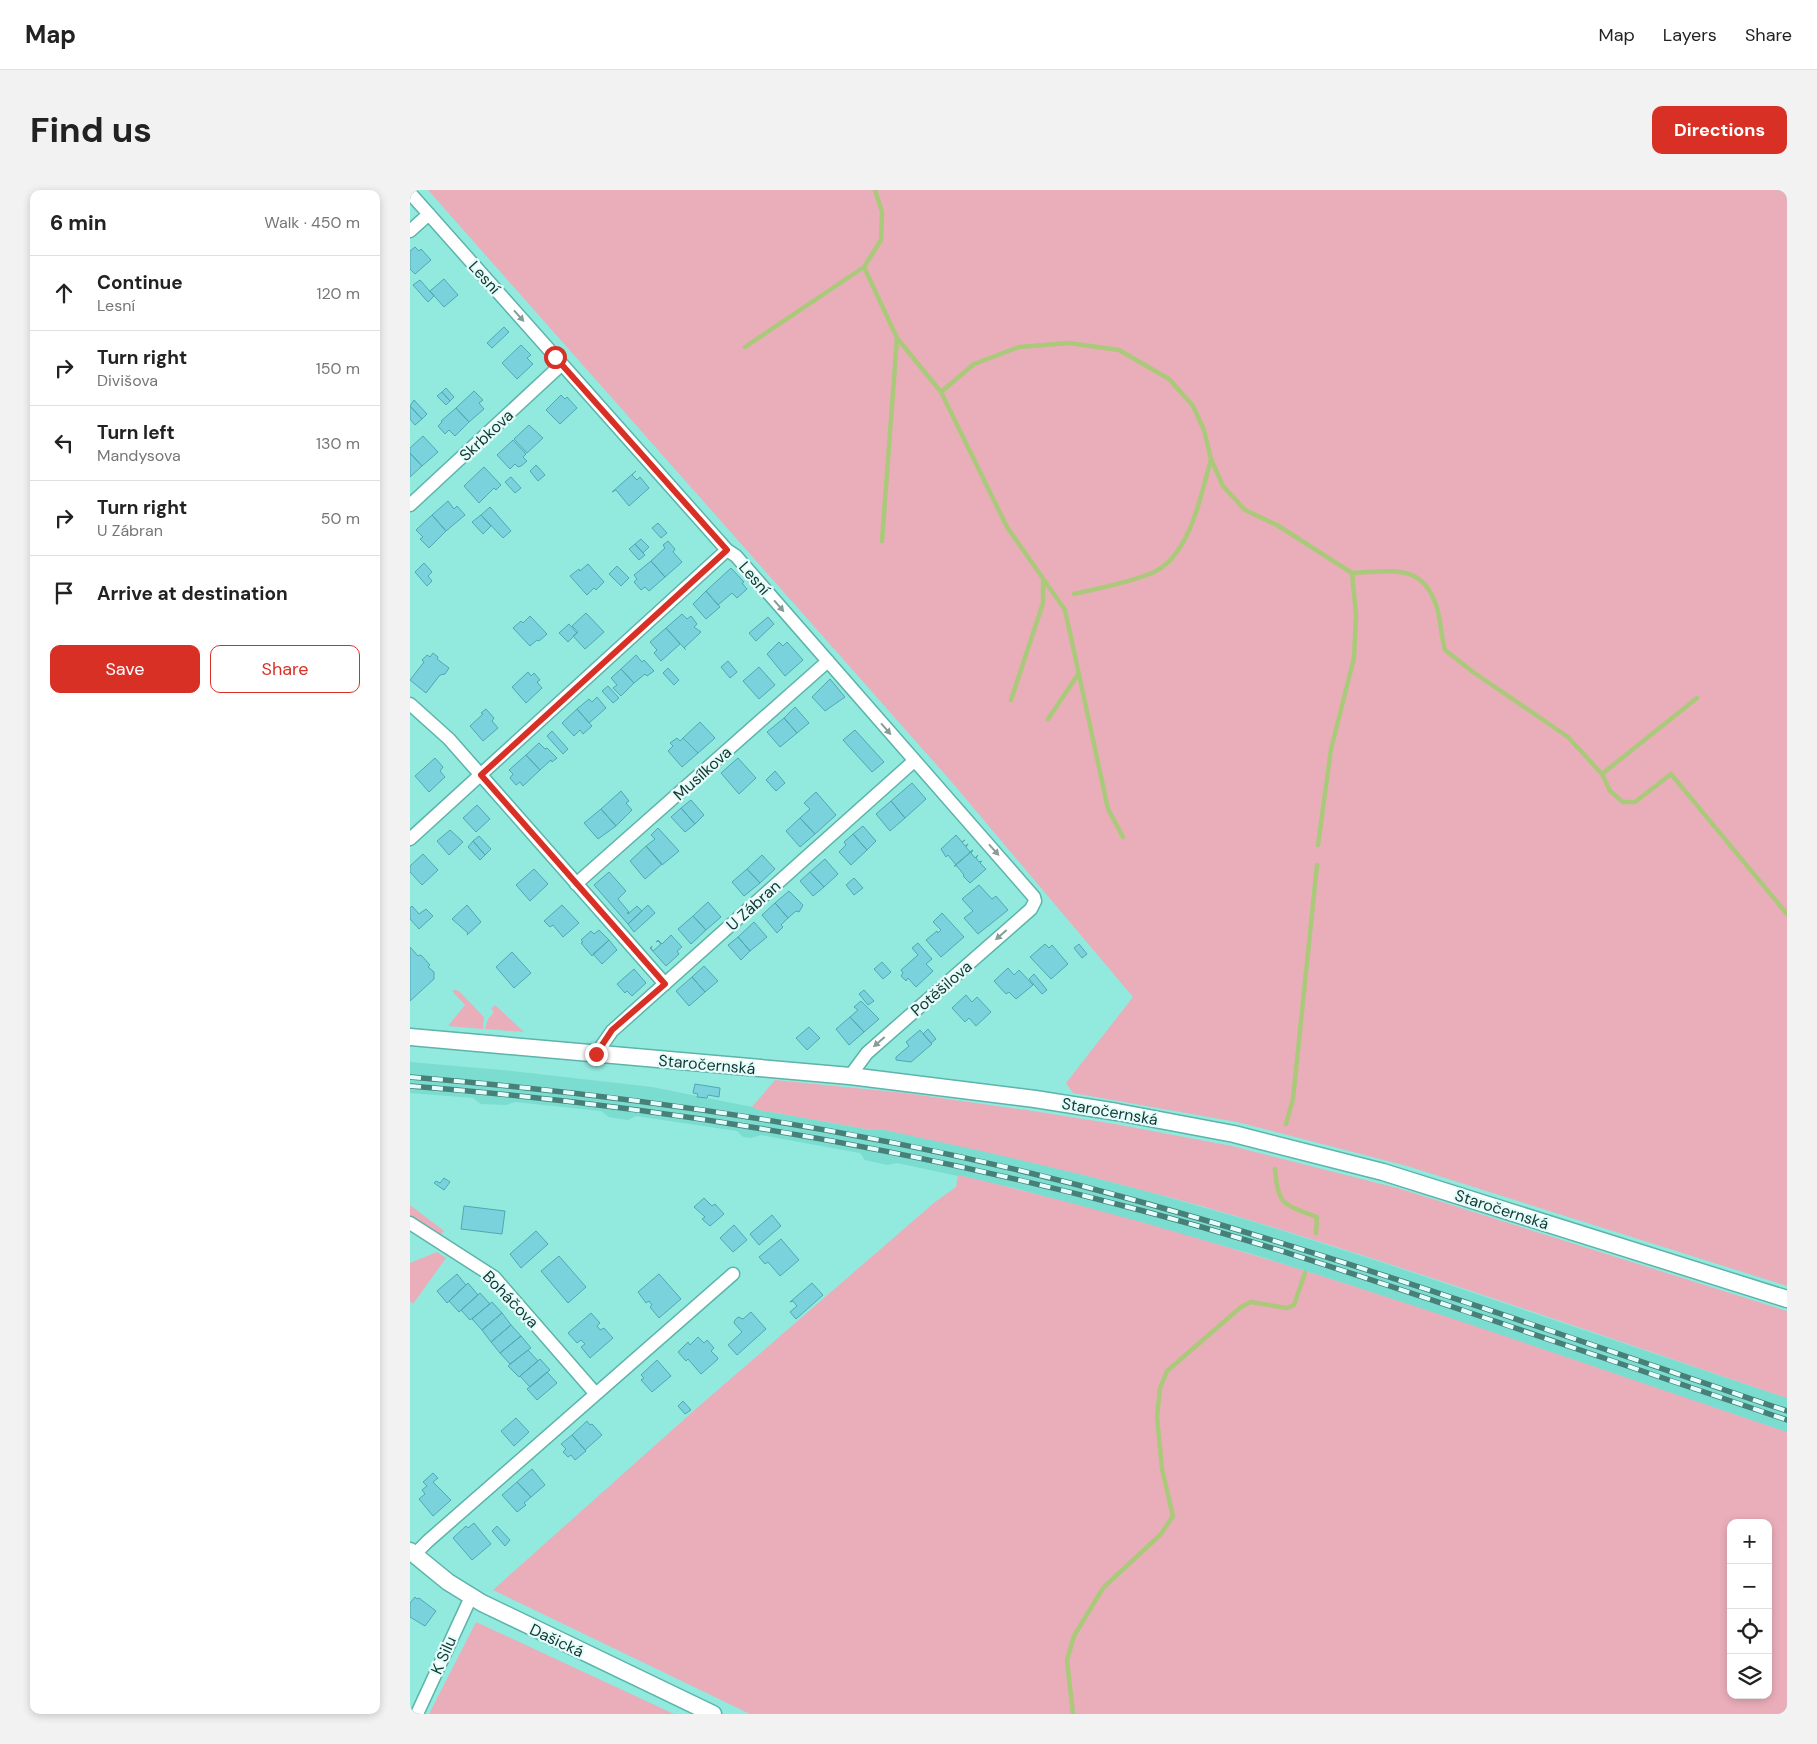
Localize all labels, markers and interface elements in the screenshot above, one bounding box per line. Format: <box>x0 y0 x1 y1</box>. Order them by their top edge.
text: Map <box>25 19 76 50</box>
text: Map <box>1599 23 1635 47</box>
text: Layers <box>1663 23 1717 47</box>
text: Share <box>1745 23 1792 47</box>
button: Directions <box>1652 106 1787 154</box>
text: Find us <box>30 107 152 153</box>
text: 6 min <box>50 209 107 237</box>
text: Walk · 450 m <box>264 212 360 233</box>
street label: Lesní <box>464 256 505 299</box>
text: Continue <box>97 270 183 295</box>
icon: ahead <box>50 279 78 307</box>
text: 120 m <box>316 283 360 304</box>
text: Lesní <box>97 295 135 316</box>
one-way arrow <box>513 310 525 322</box>
text: Turn right <box>97 345 187 370</box>
route start <box>544 346 567 369</box>
icon: right <box>50 354 78 382</box>
text: 150 m <box>316 358 360 379</box>
text: Divišova <box>97 370 158 391</box>
street label: Skrbkova <box>455 405 518 466</box>
text: Turn left <box>97 420 175 445</box>
icon: left <box>50 429 78 457</box>
text: 130 m <box>316 433 360 454</box>
text: Mandysova <box>97 445 181 466</box>
text: Turn right <box>97 495 187 520</box>
icon: right <box>50 504 78 532</box>
text: 50 m <box>321 508 360 529</box>
text: U Zábran <box>97 520 163 541</box>
street label: Lesní <box>734 557 775 600</box>
icon: arrive <box>50 579 78 607</box>
text: Arrive at destination <box>97 581 288 606</box>
one-way arrow <box>774 599 785 612</box>
button: Save <box>50 645 200 693</box>
button: Share <box>210 645 360 693</box>
one-way arrow <box>880 722 892 734</box>
street label: Musílkova <box>669 742 736 805</box>
one-way arrow <box>988 844 999 857</box>
street label: U Zábran <box>722 876 785 935</box>
one-way arrow <box>996 929 1008 941</box>
street label: Potěšilova <box>906 956 976 1021</box>
one-way arrow <box>874 1036 886 1048</box>
route end <box>585 1043 608 1066</box>
street label: Staročernská <box>658 1050 756 1079</box>
street label: Staročernská <box>1060 1093 1160 1130</box>
street label: Staročernská <box>1452 1184 1551 1235</box>
street label: Boháčova <box>478 1266 543 1333</box>
map controls <box>1727 1519 1772 1699</box>
button: + <box>1727 1519 1772 1564</box>
button: − <box>1727 1564 1772 1609</box>
button: locate <box>1727 1609 1772 1654</box>
street label: Dašická <box>526 1619 587 1662</box>
street label: K Silu <box>426 1633 461 1678</box>
button: layers <box>1727 1654 1772 1699</box>

